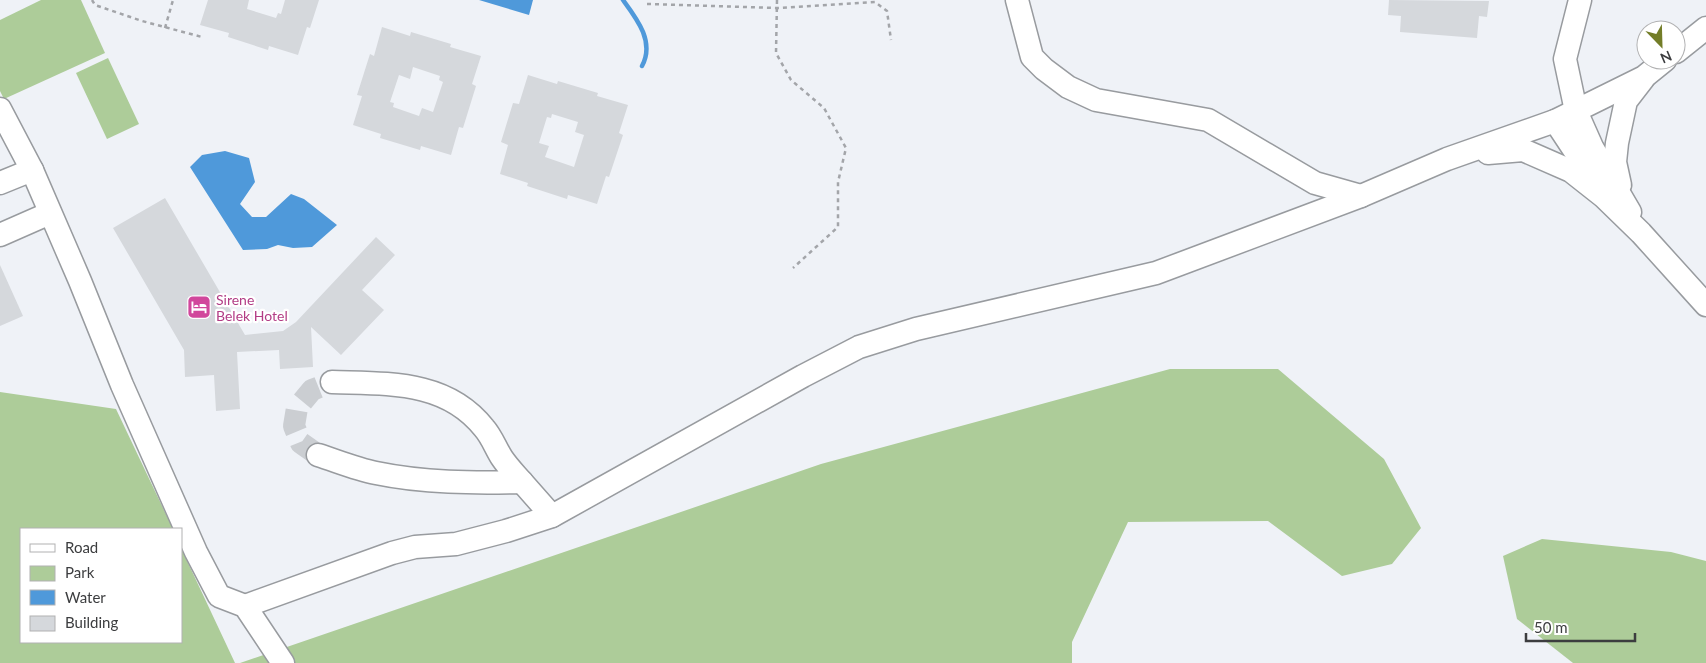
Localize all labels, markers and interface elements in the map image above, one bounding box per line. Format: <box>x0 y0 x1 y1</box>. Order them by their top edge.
north arrow <box>1636 20 1686 70</box>
text: N <box>1658 47 1675 67</box>
place label: Sirene Belek Hotel <box>216 291 288 324</box>
hotel icon: Sirene Belek Hotel <box>186 294 212 320</box>
legend <box>20 528 182 643</box>
text: Road <box>65 538 98 556</box>
text: Park <box>65 563 95 581</box>
text: Water <box>65 588 106 606</box>
scale bar <box>1526 610 1635 642</box>
text: Building <box>65 613 118 631</box>
text: 50 m <box>1534 618 1568 636</box>

